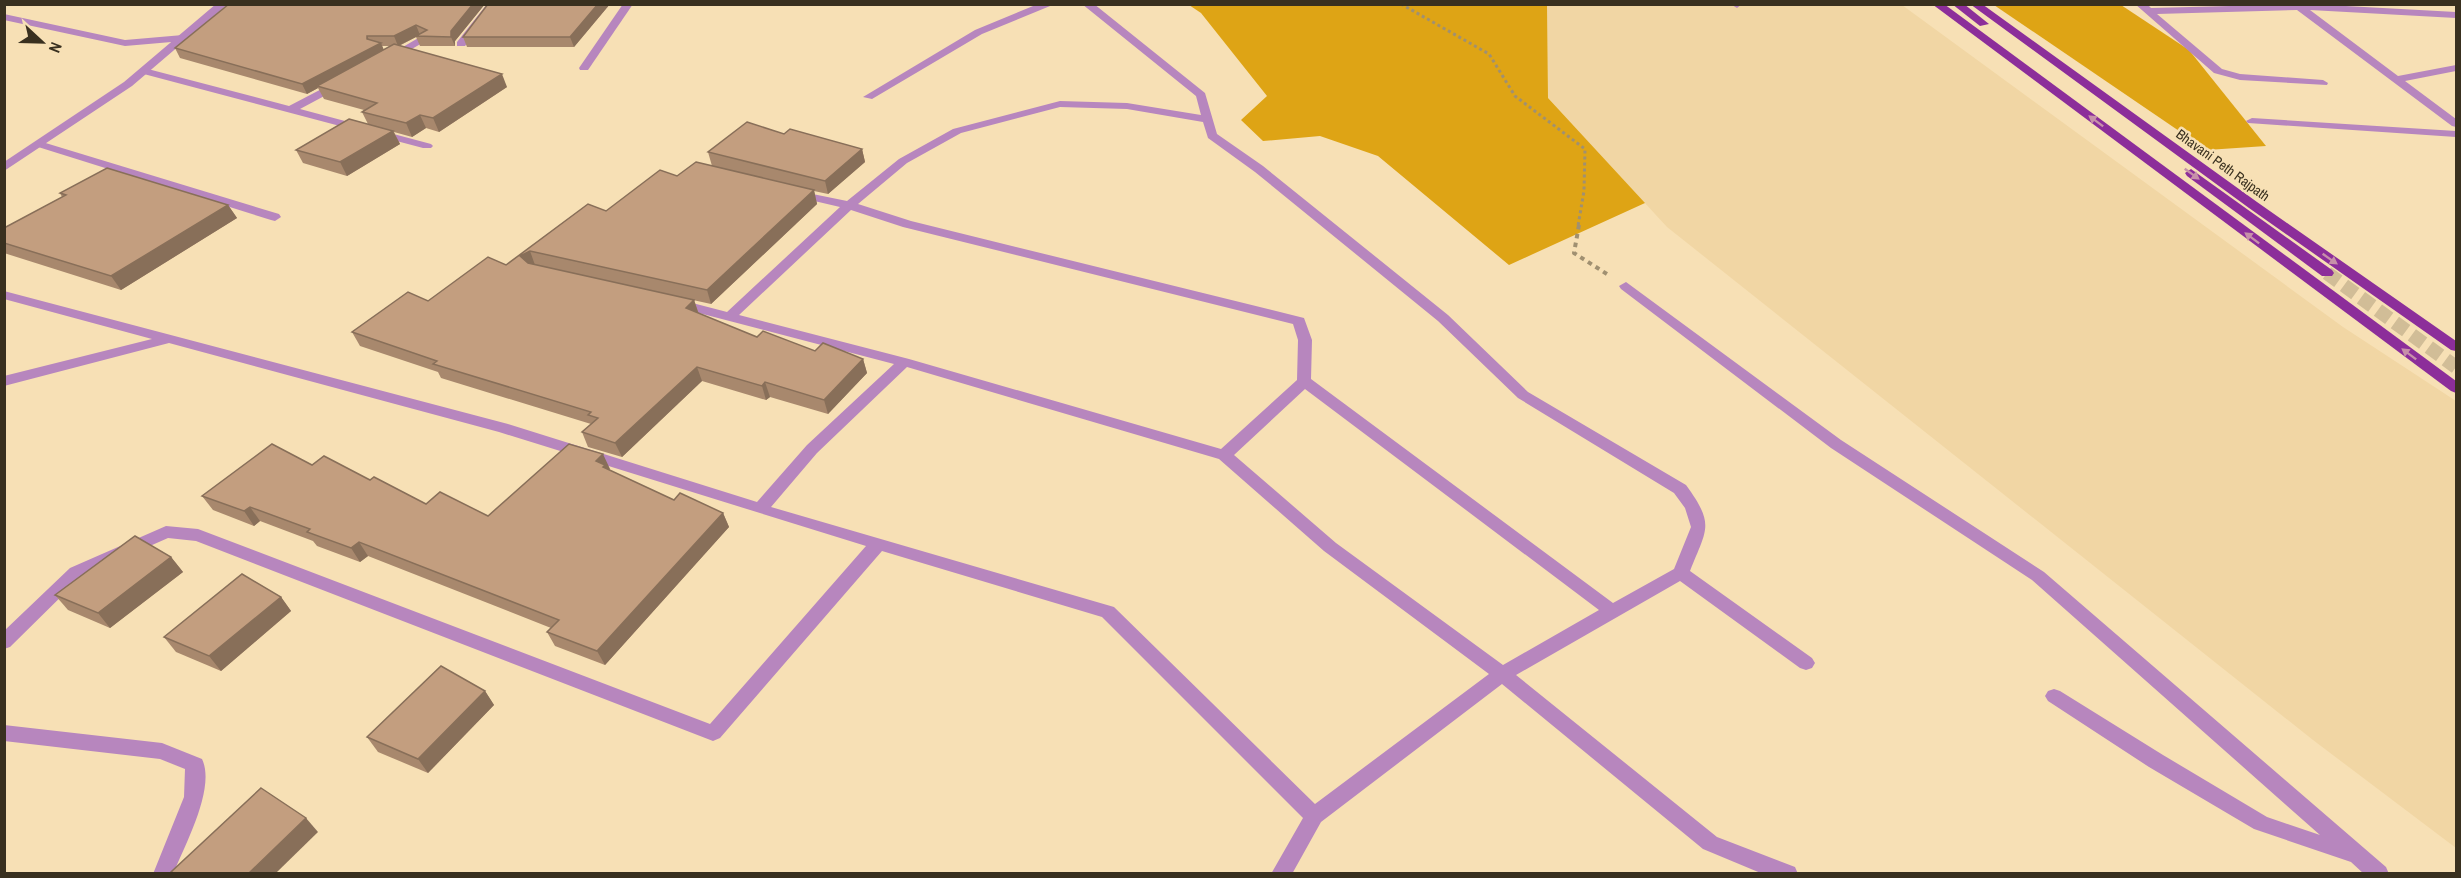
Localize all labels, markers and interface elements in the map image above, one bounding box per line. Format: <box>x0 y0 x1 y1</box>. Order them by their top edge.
north arrow <box>12 12 72 72</box>
text: N <box>44 39 68 56</box>
one-way arrow <box>2088 115 2104 127</box>
street label: Bhavani Peth Rajpath <box>2173 125 2273 205</box>
one-way arrow <box>2184 168 2200 180</box>
one-way arrow <box>2245 232 2260 244</box>
one-way arrow <box>2322 253 2338 264</box>
one-way arrow <box>2401 348 2417 360</box>

